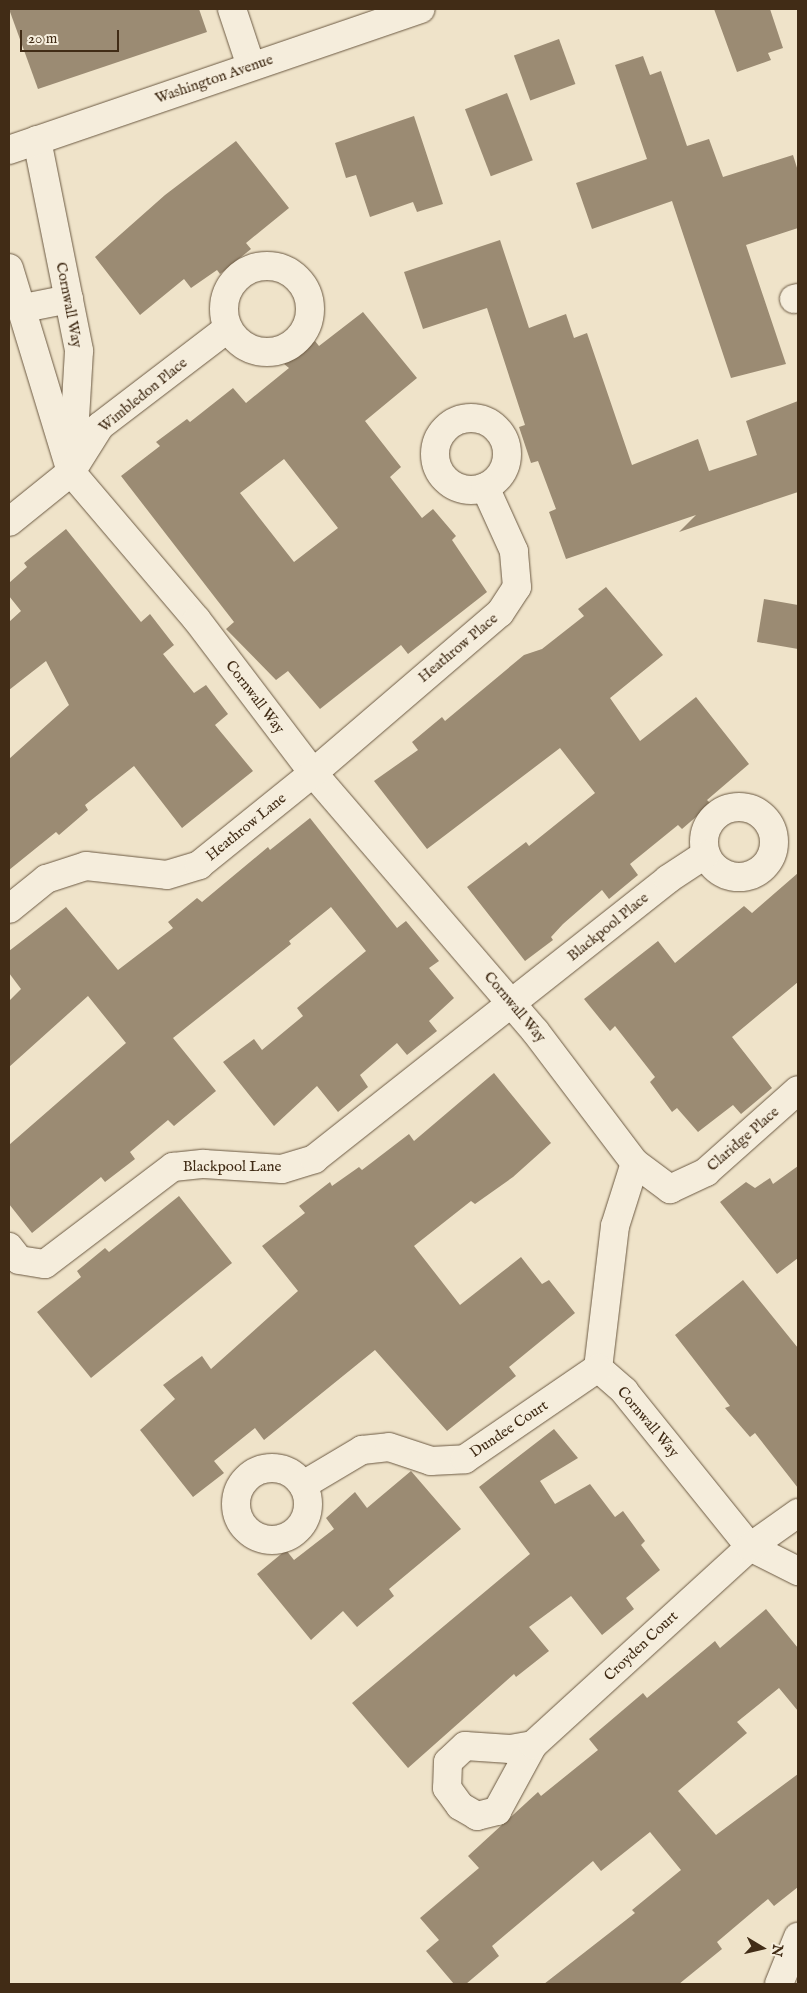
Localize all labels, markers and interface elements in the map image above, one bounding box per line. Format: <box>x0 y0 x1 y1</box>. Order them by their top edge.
scale bar <box>22 20 121 52</box>
text: 20 m <box>28 29 57 48</box>
street label: Washington Avenue <box>153 50 275 108</box>
street label: Cornwall Way <box>52 261 86 349</box>
street label: Wimbledon Place <box>95 354 191 436</box>
street label: Heathrow Place <box>415 610 501 686</box>
street label: Cornwall Way <box>222 657 288 737</box>
street label: Heathrow Lane <box>202 789 290 865</box>
street label: Blackpool Place <box>564 889 652 965</box>
street label: Cornwall Way <box>480 968 550 1046</box>
street label: Claridge Place <box>703 1103 783 1175</box>
street label: Blackpool Lane <box>183 1158 281 1176</box>
street label: Cornwall Way <box>613 1383 683 1461</box>
street label: Dundee Court <box>467 1396 551 1462</box>
street label: Croyden Court <box>600 1607 682 1685</box>
north arrow <box>737 1923 787 1973</box>
text: N <box>767 1943 787 1958</box>

